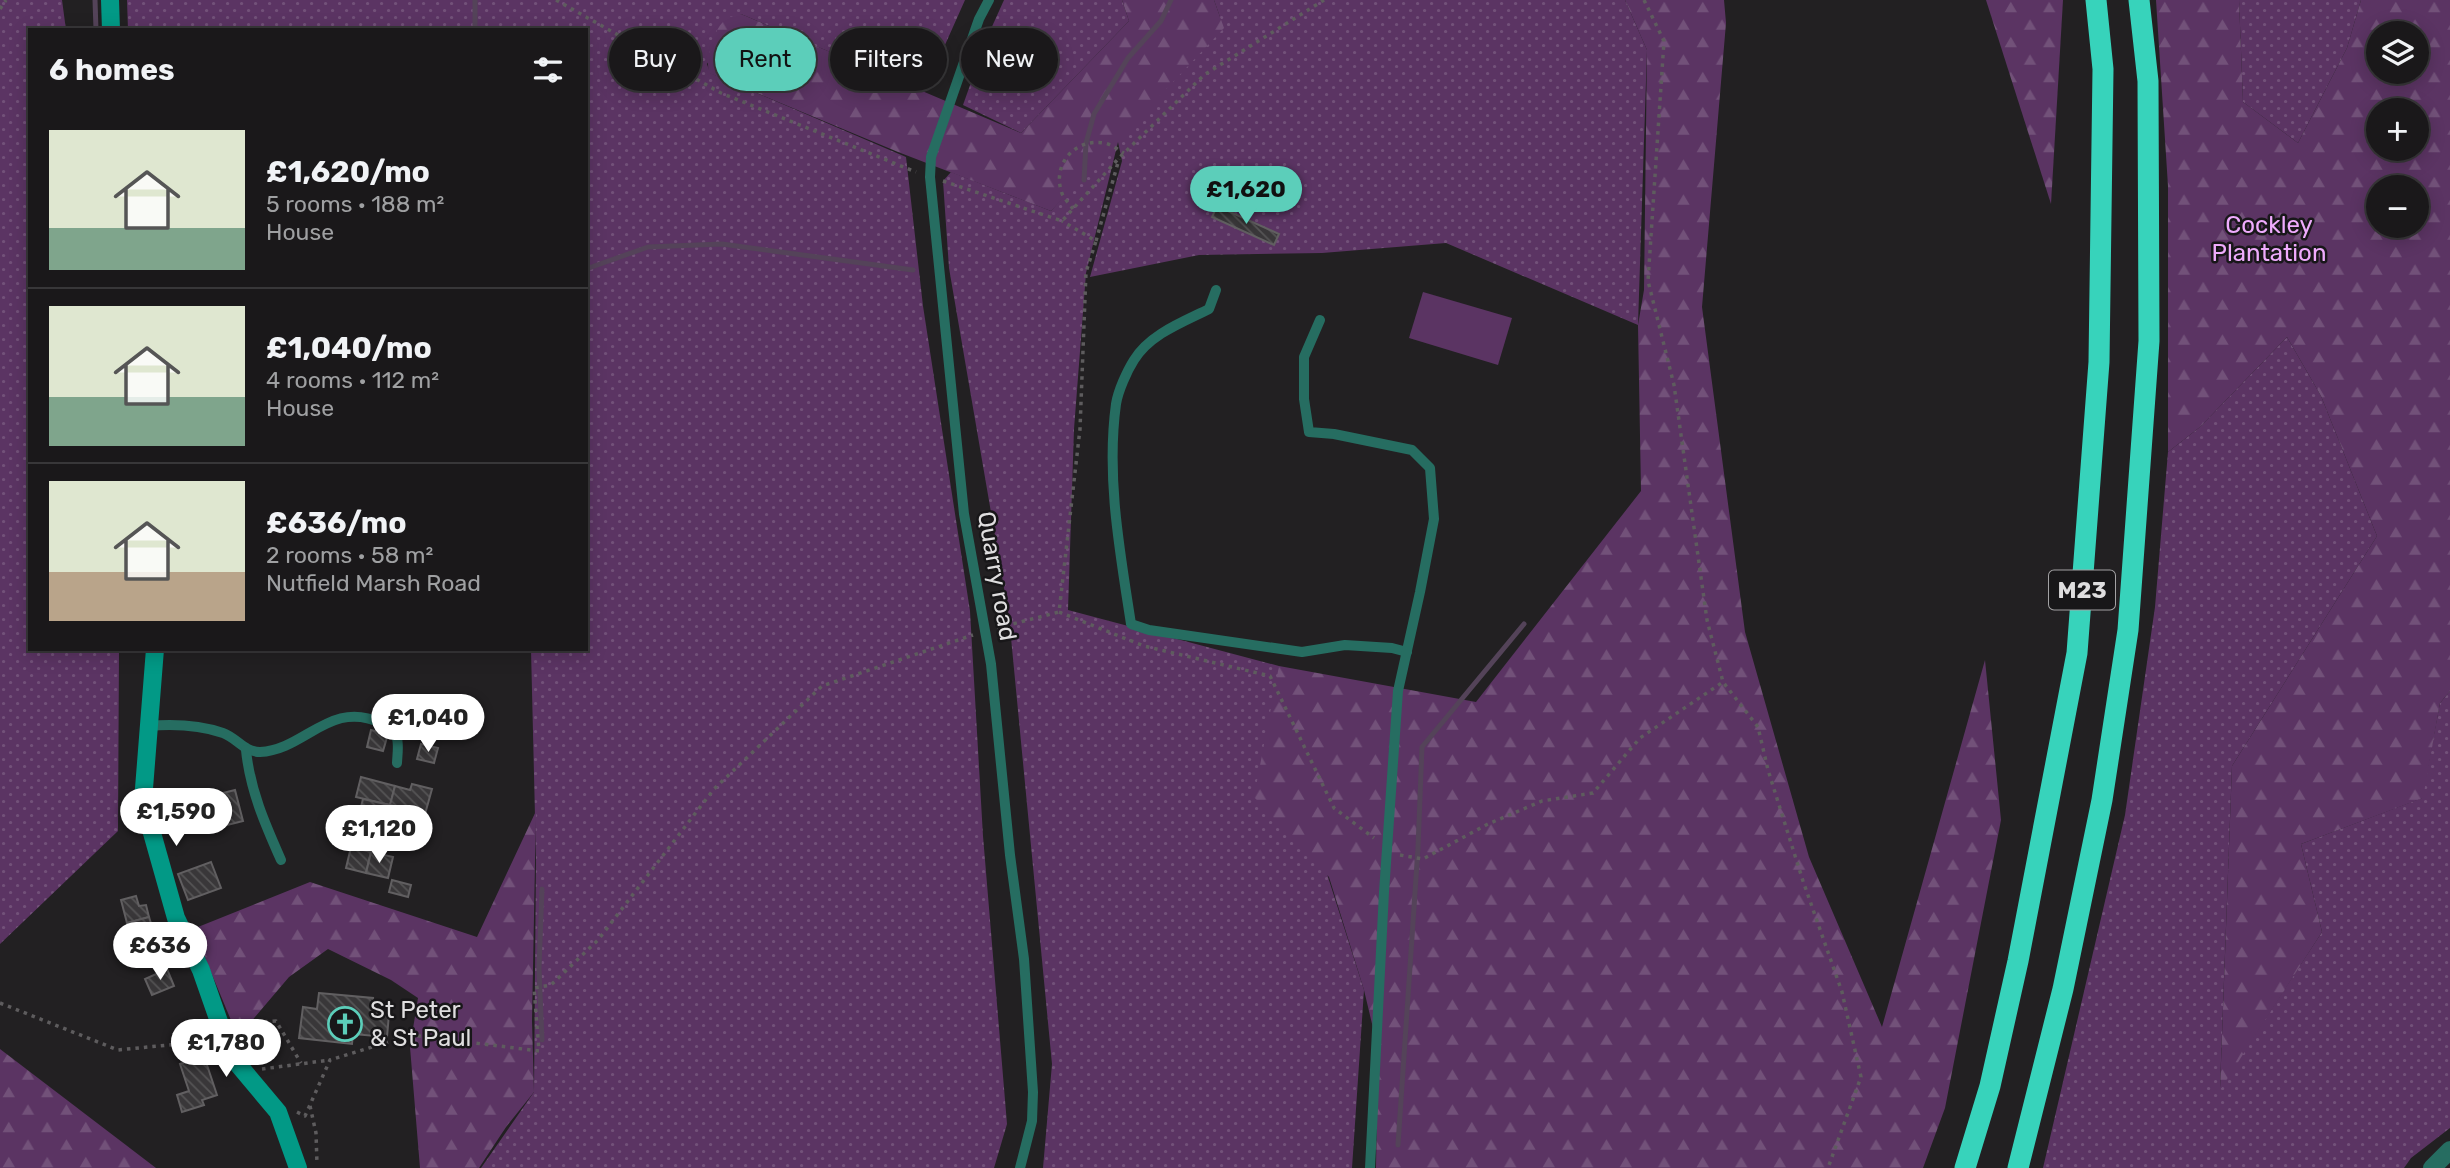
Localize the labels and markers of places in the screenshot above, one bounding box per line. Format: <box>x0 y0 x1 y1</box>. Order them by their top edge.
pin: £1,620 <box>1189 166 1303 226</box>
pin: £1,040 <box>371 694 485 754</box>
pin: £1,590 <box>119 788 233 848</box>
pin: £1,120 <box>322 806 436 865</box>
pin: £636 <box>119 922 201 982</box>
place label: St Peter & St Paul <box>370 996 471 1052</box>
church icon: St Peter & St Paul <box>326 1005 364 1043</box>
pin: £1,780 <box>169 1020 283 1079</box>

